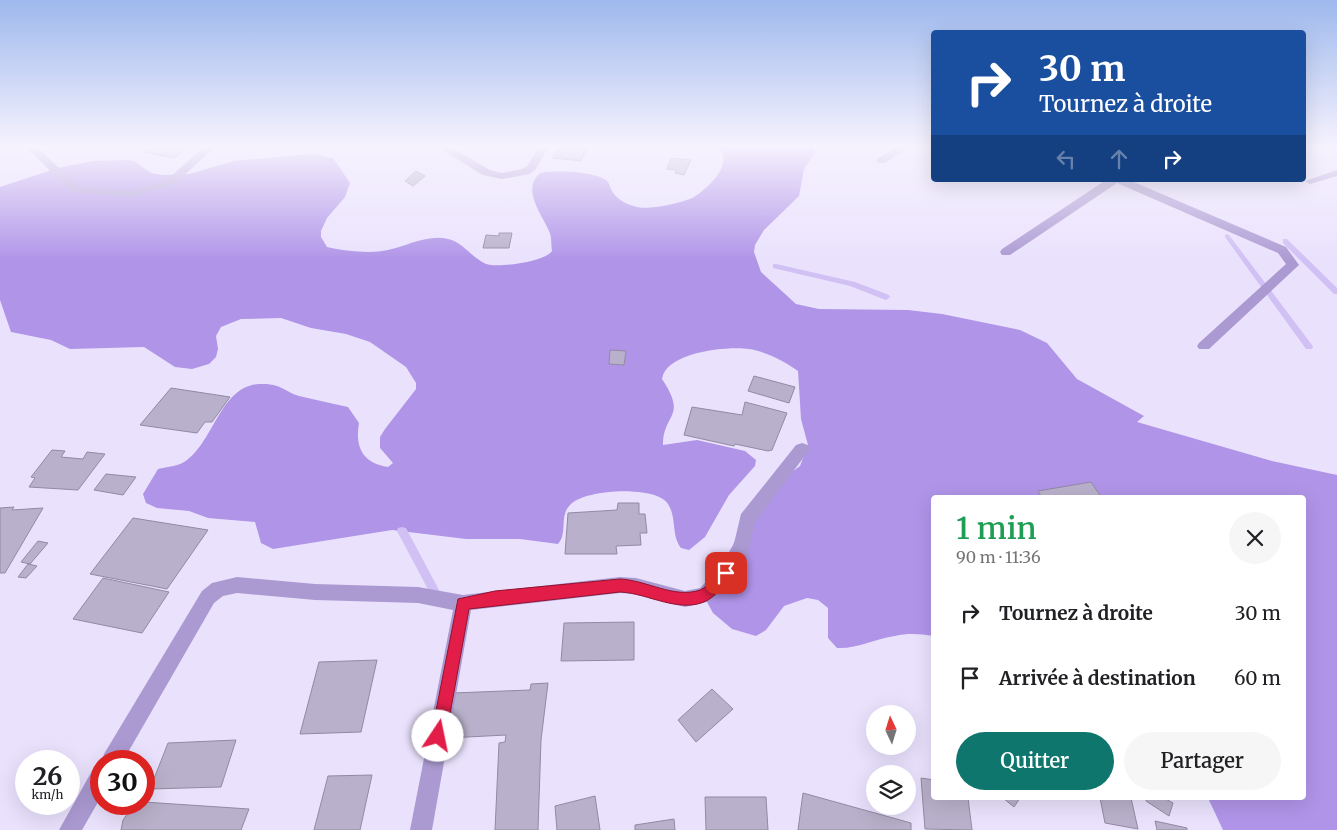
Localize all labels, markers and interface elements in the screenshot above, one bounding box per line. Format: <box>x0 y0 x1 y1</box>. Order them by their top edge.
text: 30 m <box>1039 47 1125 91</box>
icon: right <box>956 50 1021 115</box>
text: Tournez à droite <box>1039 90 1212 118</box>
icon: left <box>1052 145 1080 173</box>
icon: ahead <box>1105 145 1133 173</box>
icon: right <box>1158 145 1186 173</box>
text: 1 min <box>956 509 1037 547</box>
button: close <box>1229 512 1281 564</box>
text: 90 m · 11:36 <box>956 547 1041 567</box>
pin <box>705 552 747 594</box>
icon: arrive <box>712 559 740 587</box>
icon: right <box>956 599 984 627</box>
text: Tournez à droite <box>999 601 1153 625</box>
text: 30 m <box>1235 601 1281 625</box>
icon: arrive <box>956 664 984 692</box>
text: Arrivée à destination <box>999 666 1196 690</box>
text: 60 m <box>1234 666 1281 690</box>
north arrow <box>866 705 916 755</box>
map controls <box>866 705 916 815</box>
position arrow <box>411 709 463 761</box>
button: Quitter <box>956 732 1114 790</box>
button: Partager <box>1124 732 1281 790</box>
speed limit sign: 30 <box>90 750 155 815</box>
text: 26 <box>33 760 62 792</box>
button: layers <box>866 765 916 815</box>
text: km/h <box>32 787 63 802</box>

